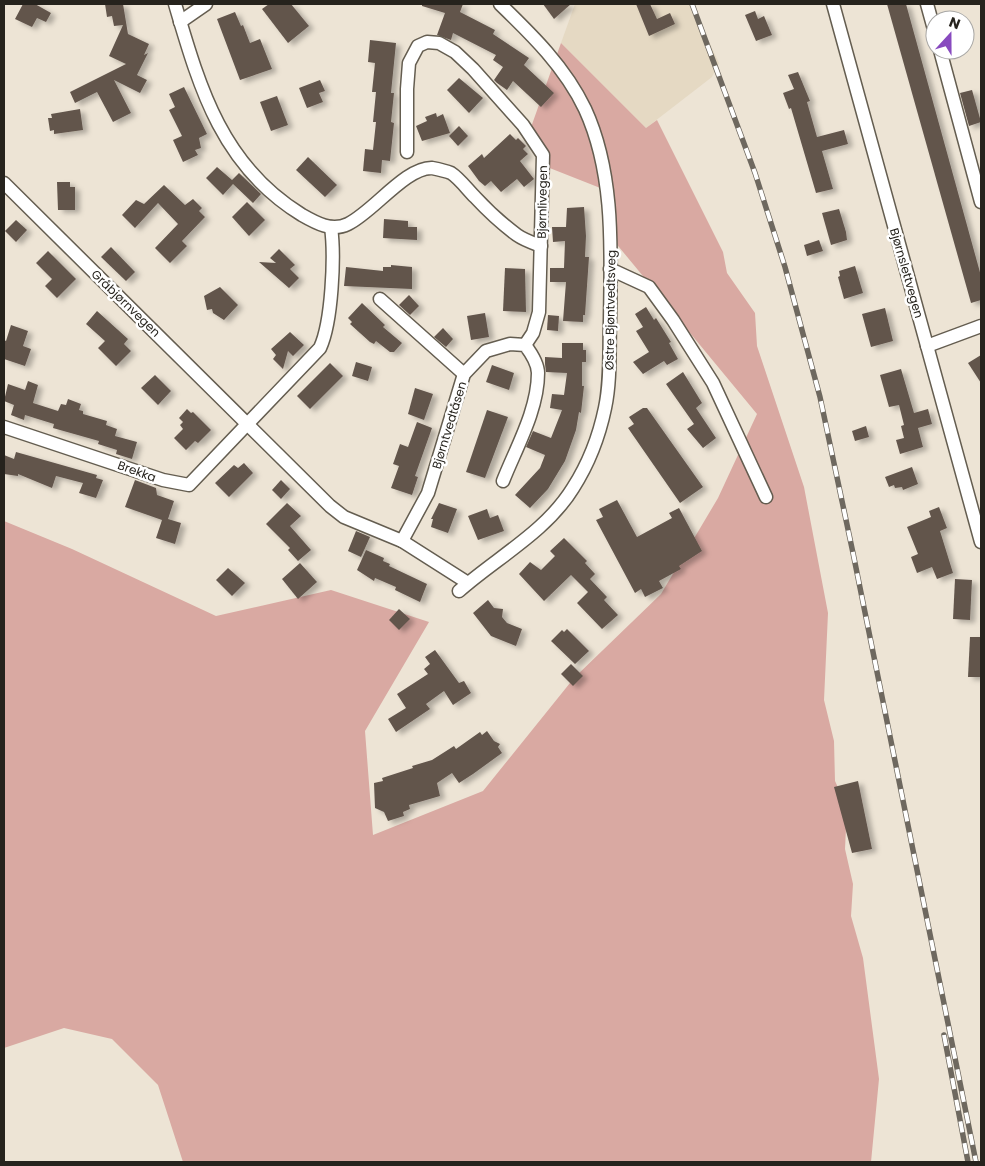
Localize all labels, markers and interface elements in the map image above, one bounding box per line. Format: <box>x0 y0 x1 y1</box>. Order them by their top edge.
north arrow <box>925 10 975 60</box>
text: N <box>946 12 963 34</box>
street label: Bjørnlivegen <box>533 165 551 239</box>
street label: Bjørnslettvegen <box>886 226 928 320</box>
street label: Østre Bjøntvedtsveg <box>600 250 620 370</box>
street label: Gråbjørnvegen <box>88 266 164 340</box>
street label: Bjørntvedtåsen <box>428 379 470 471</box>
street label: Brekka <box>115 456 159 486</box>

